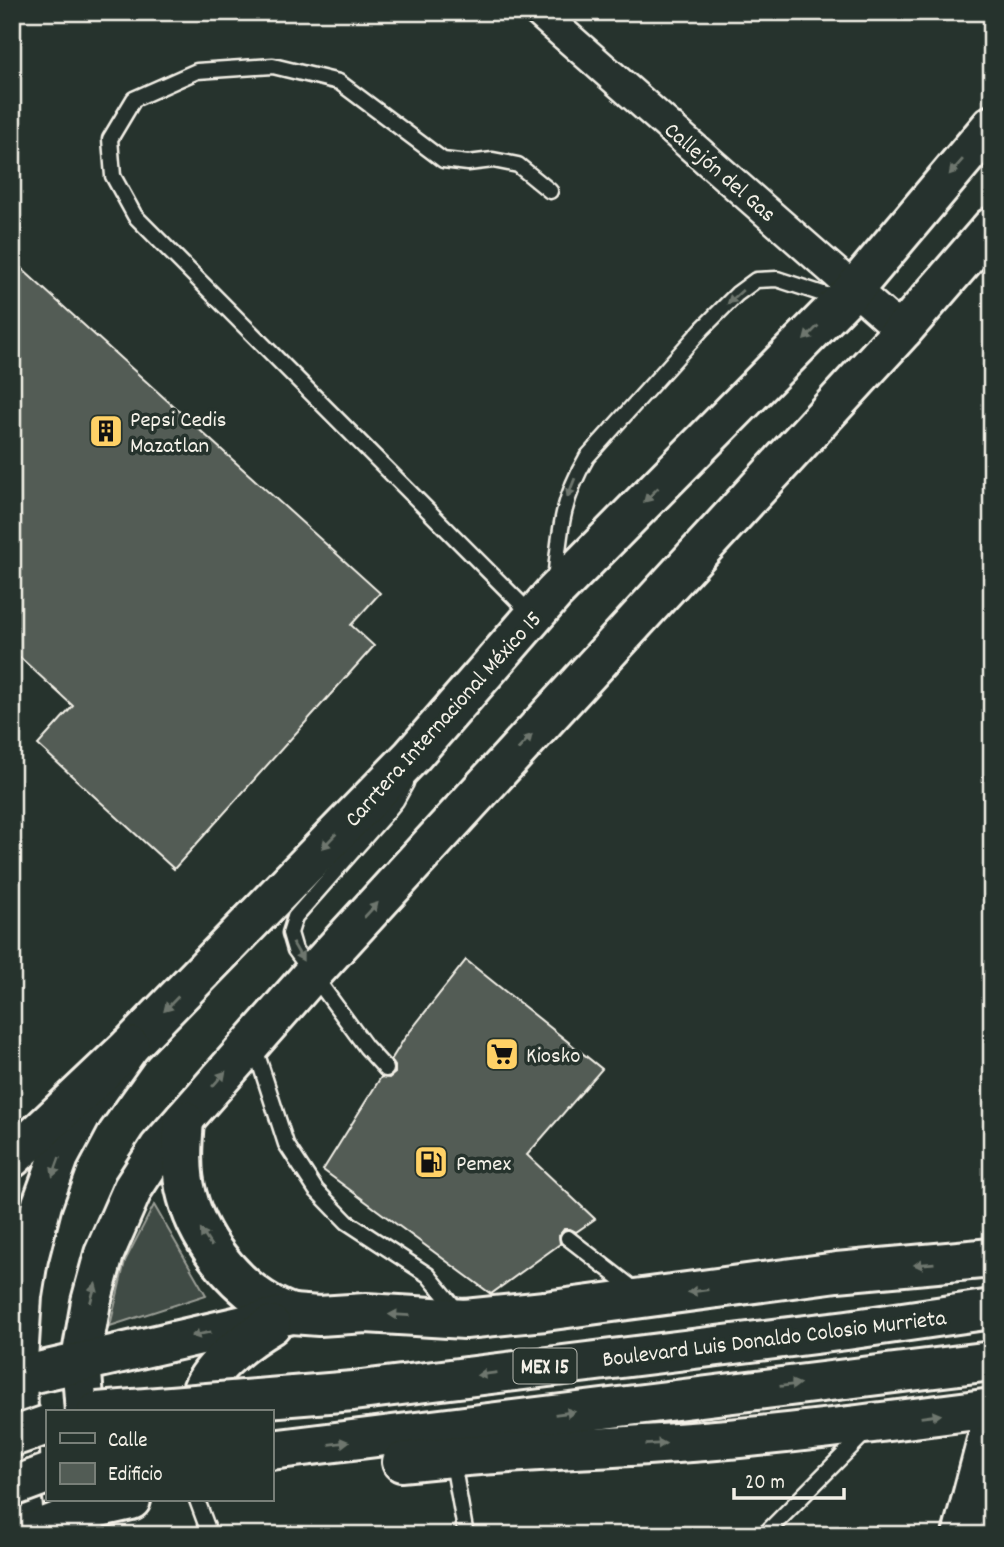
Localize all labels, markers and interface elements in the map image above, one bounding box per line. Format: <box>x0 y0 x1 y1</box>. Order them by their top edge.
street label: Callejón del Gas <box>655 116 782 232</box>
one-way arrow <box>948 158 964 176</box>
one-way arrow <box>727 289 744 305</box>
one-way arrow <box>803 324 819 341</box>
place label: Pepsi Cedis Mazatlan <box>130 405 227 464</box>
building icon: Pepsi Cedis Mazatlan <box>87 412 125 450</box>
one-way arrow <box>566 477 577 498</box>
one-way arrow <box>643 487 659 503</box>
street label: Carrtera Internacional México 15 <box>338 605 551 836</box>
one-way arrow <box>517 733 533 751</box>
one-way arrow <box>322 832 338 849</box>
one-way arrow <box>363 901 379 919</box>
one-way arrow <box>292 942 304 961</box>
one-way arrow <box>163 995 179 1012</box>
supermarket icon: Kiosko <box>483 1035 521 1073</box>
place label: Kiosko <box>526 1041 580 1074</box>
one-way arrow <box>211 1070 227 1088</box>
fuel station icon: Pemex <box>412 1143 450 1181</box>
place label: Pemex <box>456 1149 511 1182</box>
one-way arrow <box>50 1156 61 1177</box>
one-way arrow <box>200 1229 213 1248</box>
one-way arrow <box>913 1259 935 1270</box>
one-way arrow <box>89 1282 99 1303</box>
one-way arrow <box>687 1286 709 1297</box>
street label: Boulevard Luis Donaldo Colosio Murrieta <box>601 1303 949 1378</box>
one-way arrow <box>387 1309 409 1320</box>
one-way arrow <box>190 1329 212 1340</box>
road number: MEX 15 <box>514 1348 576 1384</box>
one-way arrow <box>476 1368 498 1379</box>
one-way arrow <box>779 1379 801 1390</box>
one-way arrow <box>554 1407 576 1418</box>
legend <box>46 1410 273 1502</box>
one-way arrow <box>921 1410 943 1421</box>
text: Calle <box>108 1427 147 1457</box>
one-way arrow <box>328 1437 350 1448</box>
one-way arrow <box>646 1438 668 1449</box>
scale bar <box>734 1456 845 1500</box>
text: Edificio <box>108 1461 163 1491</box>
text: 20 m <box>745 1469 785 1499</box>

